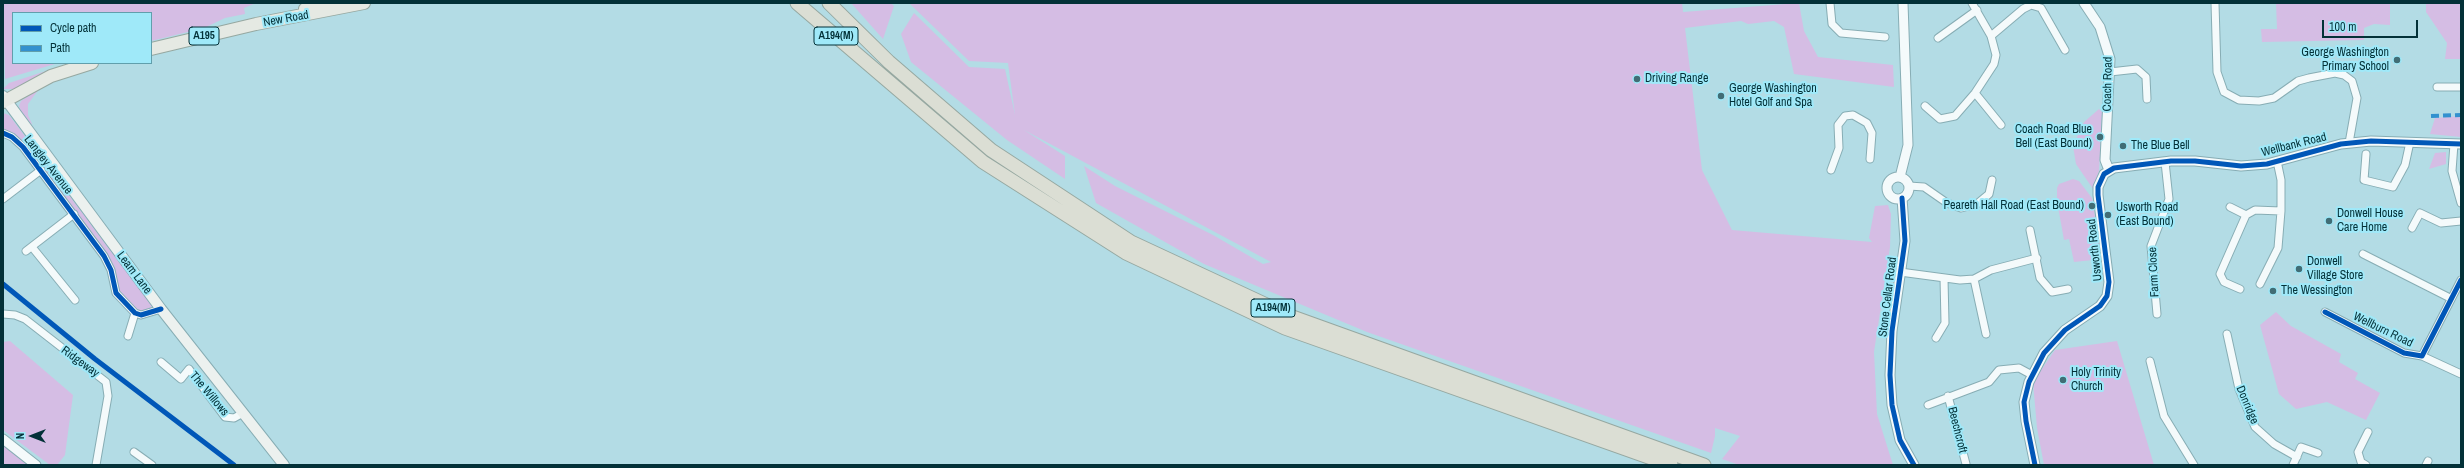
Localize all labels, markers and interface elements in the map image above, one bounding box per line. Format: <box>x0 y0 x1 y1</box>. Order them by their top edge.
street label: New Road <box>262 8 310 30</box>
legend <box>12 12 152 64</box>
scale bar <box>2324 12 2420 38</box>
text: 100 m <box>2329 19 2356 35</box>
text: Cycle path <box>50 20 97 36</box>
road number: A195 <box>189 27 219 45</box>
road number: A194(M) <box>814 27 858 45</box>
text: Path <box>50 40 70 56</box>
place label: George Washington Primary School <box>2301 46 2389 74</box>
marker: George Washington Primary School <box>2392 55 2402 65</box>
street label: Coach Road <box>2100 57 2116 111</box>
place label: Driving Range <box>1645 72 1708 86</box>
marker: Driving Range <box>1632 74 1642 84</box>
place label: George Washington Hotel Golf and Spa <box>1729 82 1817 110</box>
marker: George Washington Hotel Golf and Spa <box>1716 91 1726 101</box>
place label: Coach Road Blue Bell (East Bound) <box>2015 123 2092 151</box>
street label: Wellbank Road <box>2260 130 2328 160</box>
marker: Coach Road Blue Bell (East Bound) <box>2095 132 2105 142</box>
street label: Langley Avenue <box>21 133 75 197</box>
place label: The Blue Bell <box>2131 139 2190 153</box>
marker: The Blue Bell <box>2118 141 2128 151</box>
place label: Peareth Hall Road (East Bound) <box>1943 199 2084 213</box>
marker: Peareth Hall Road (East Bound) <box>2087 201 2097 211</box>
place label: Usworth Road (East Bound) <box>2116 201 2178 229</box>
place label: Donwell House Care Home <box>2337 207 2403 235</box>
marker: Usworth Road (East Bound) <box>2103 210 2113 220</box>
marker: Donwell House Care Home <box>2324 216 2334 226</box>
street label: Usworth Road <box>2085 218 2105 282</box>
street label: Farm Close <box>2145 246 2163 298</box>
street label: Leam Lane <box>113 249 155 297</box>
place label: Donwell Village Store <box>2307 255 2363 283</box>
street label: Stone Cellar Road <box>1876 256 1900 338</box>
marker: Donwell Village Store <box>2294 264 2304 274</box>
place label: The Wessington <box>2281 284 2352 298</box>
marker: The Wessington <box>2268 286 2278 296</box>
road number: A194(M) <box>1251 299 1295 317</box>
street label: Wellburn Road <box>2351 309 2415 351</box>
street label: Ridgeway <box>58 343 102 381</box>
place label: Holy Trinity Church <box>2071 366 2121 394</box>
street label: The Willows <box>186 369 232 419</box>
marker: Holy Trinity Church <box>2058 375 2068 385</box>
street label: Donridge <box>2232 384 2262 426</box>
street label: Beechcroft <box>1944 405 1970 455</box>
north arrow <box>12 416 52 456</box>
text: N <box>13 433 27 439</box>

